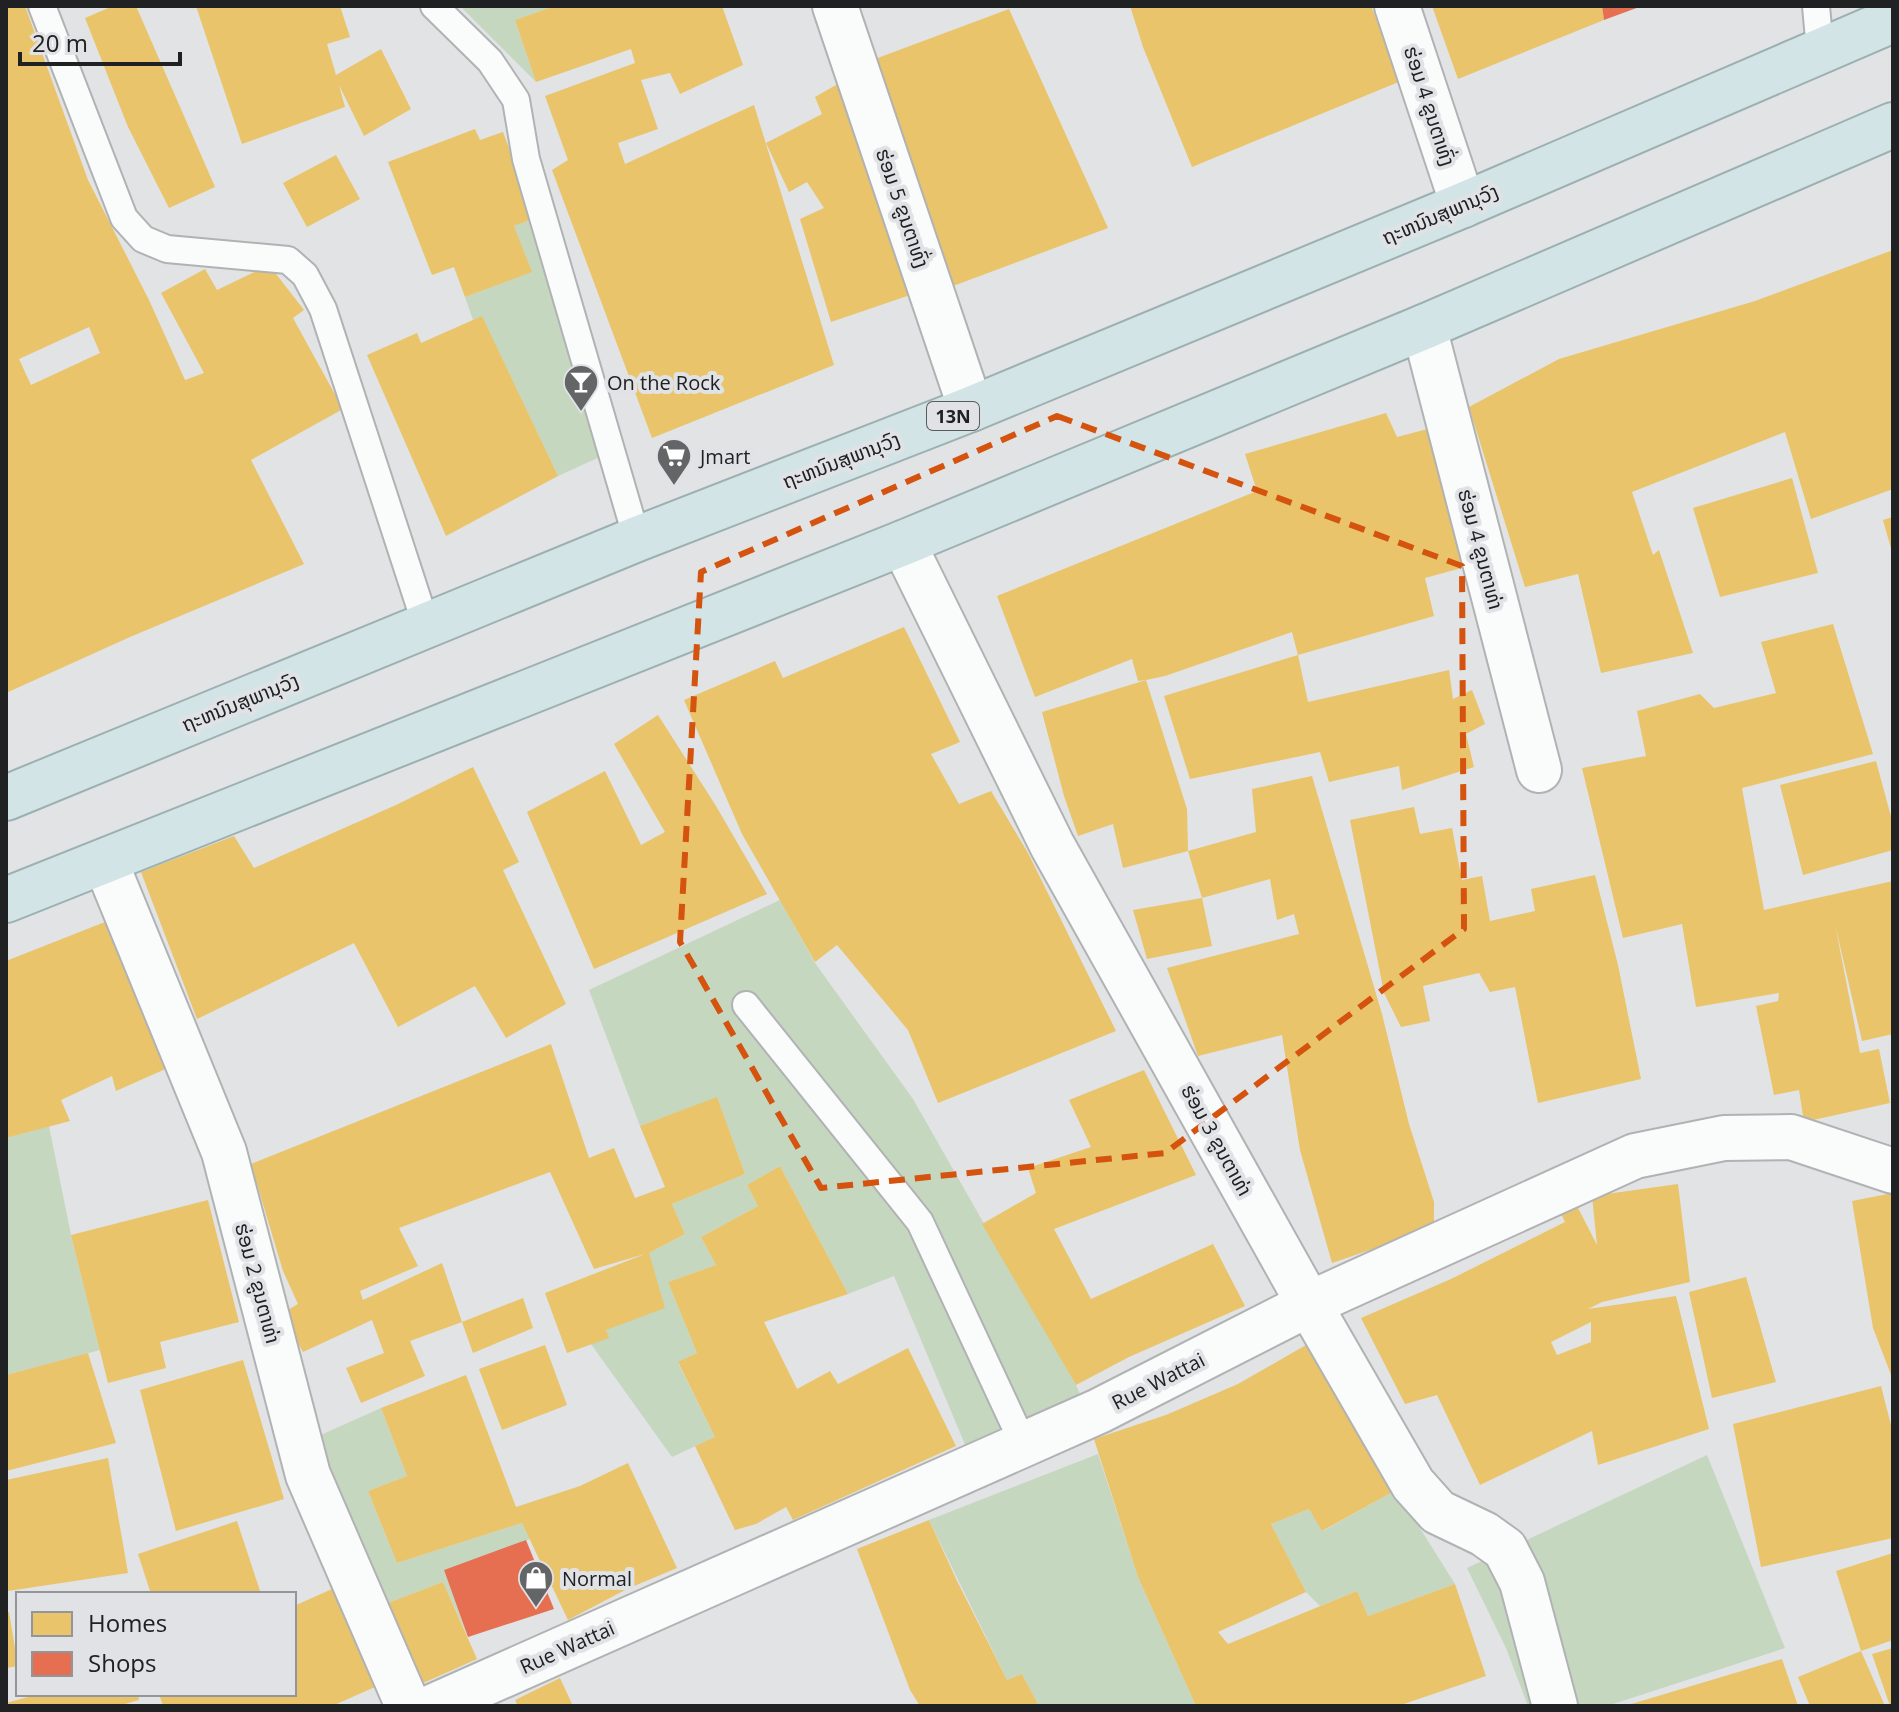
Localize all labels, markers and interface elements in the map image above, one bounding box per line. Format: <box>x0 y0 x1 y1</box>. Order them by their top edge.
scale bar <box>20 16 180 66</box>
text: 20 m <box>32 26 88 59</box>
street label: ຮ່ອມ 4 ຂູນຕາທົ່ງ <box>1398 43 1462 169</box>
street label: ຮ່ອມ 5 ຂູນຕາທົ່ງ <box>870 145 936 271</box>
street label: ຖະຫນົນສຸພານຸວົງ <box>1378 177 1502 251</box>
bar icon: On the Rock <box>562 363 600 413</box>
place label: On the Rock <box>607 369 721 396</box>
road number: 13N <box>927 402 979 430</box>
street label: ຖະຫນົນສຸພານຸວົງ <box>778 425 904 495</box>
supermarket icon: Jmart <box>655 437 693 487</box>
place label: Jmart <box>698 443 750 470</box>
street label: ຮ່ອມ 4 ຂູນຕາທ່າ <box>1452 486 1510 612</box>
street label: ຖະຫນົນສຸພານຸວົງ <box>177 666 303 738</box>
street label: ຮ່ອມ 3 ຂູນຕາທ່າ <box>1175 1079 1259 1201</box>
street label: ຮ່ອມ 2 ຂູນຕາທ່າ <box>229 1220 287 1346</box>
street label: Rue Wattai <box>1107 1346 1209 1416</box>
shop icon: Normal <box>517 1559 555 1609</box>
place label: Normal <box>562 1565 632 1592</box>
legend <box>16 1592 296 1696</box>
text: Homes <box>88 1606 167 1639</box>
street label: Rue Wattai <box>515 1614 619 1680</box>
text: Shops <box>88 1646 156 1679</box>

